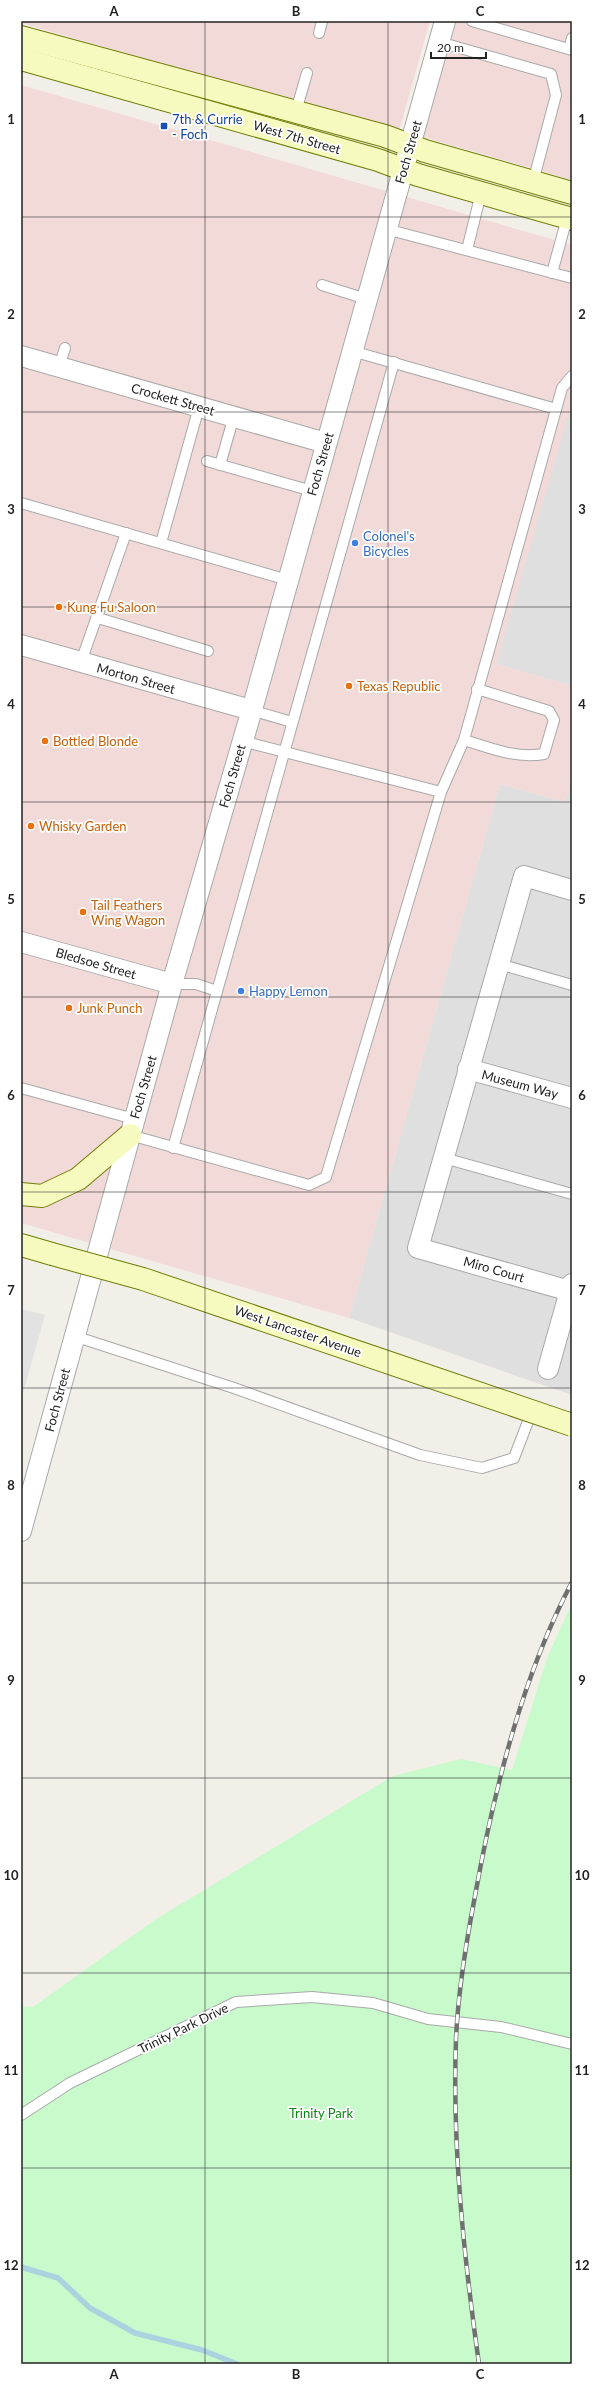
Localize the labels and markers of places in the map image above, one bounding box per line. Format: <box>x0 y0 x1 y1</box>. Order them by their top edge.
place label: 7th & Currie - Foch <box>172 111 243 142</box>
marker: 7th & Currie - Foch <box>159 121 169 131</box>
place label: Colonel's Bicycles <box>363 528 415 559</box>
marker: Colonel's Bicycles <box>350 538 360 548</box>
place label: Kung Fu Saloon <box>67 599 156 615</box>
marker: Kung Fu Saloon <box>54 602 64 612</box>
place label: Texas Republic <box>357 678 441 694</box>
marker: Texas Republic <box>344 681 354 691</box>
place label: Bottled Blonde <box>53 733 138 749</box>
marker: Bottled Blonde <box>40 736 50 746</box>
place label: Whisky Garden <box>39 818 127 834</box>
marker: Whisky Garden <box>26 821 36 831</box>
place label: Tail Feathers Wing Wagon <box>91 897 165 928</box>
marker: Tail Feathers Wing Wagon <box>78 907 88 917</box>
place label: Happy Lemon <box>249 983 328 999</box>
marker: Happy Lemon <box>236 986 246 996</box>
place label: Junk Punch <box>77 1000 142 1016</box>
marker: Junk Punch <box>64 1003 74 1013</box>

